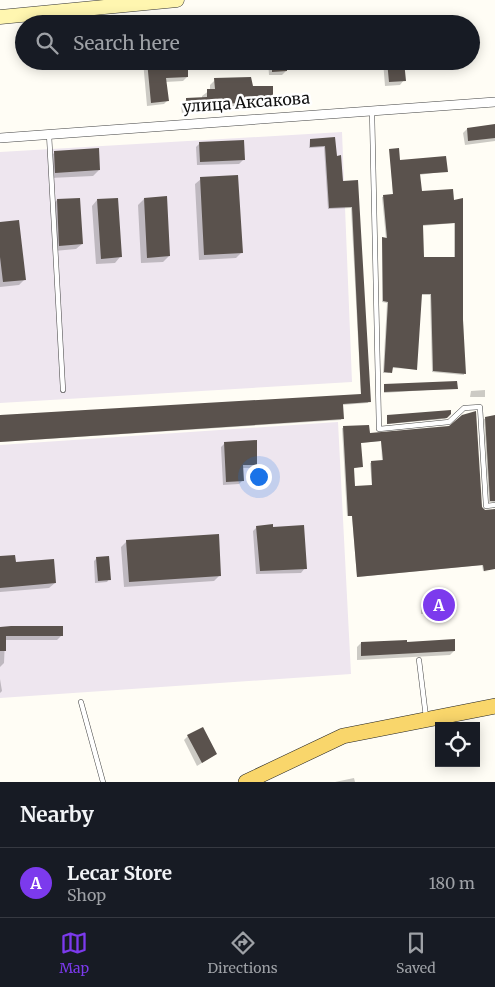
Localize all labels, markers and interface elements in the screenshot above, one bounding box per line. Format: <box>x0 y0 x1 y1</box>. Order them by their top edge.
search box <box>15 15 480 70</box>
icon: search <box>33 29 61 57</box>
text: Search here <box>73 31 180 55</box>
street label: улица Аксакова <box>182 88 311 116</box>
your location <box>246 464 272 490</box>
pin: A <box>423 586 455 624</box>
map controls <box>435 722 480 767</box>
button: locate <box>435 722 480 767</box>
text: Nearby <box>20 801 94 828</box>
text: Lecar Store <box>67 861 172 885</box>
text: A <box>30 873 42 893</box>
text: 180 m <box>429 873 475 893</box>
text: Shop <box>67 885 106 905</box>
tab: Map <box>59 929 89 977</box>
tab: Directions <box>208 929 278 977</box>
tab: Saved <box>396 929 436 977</box>

